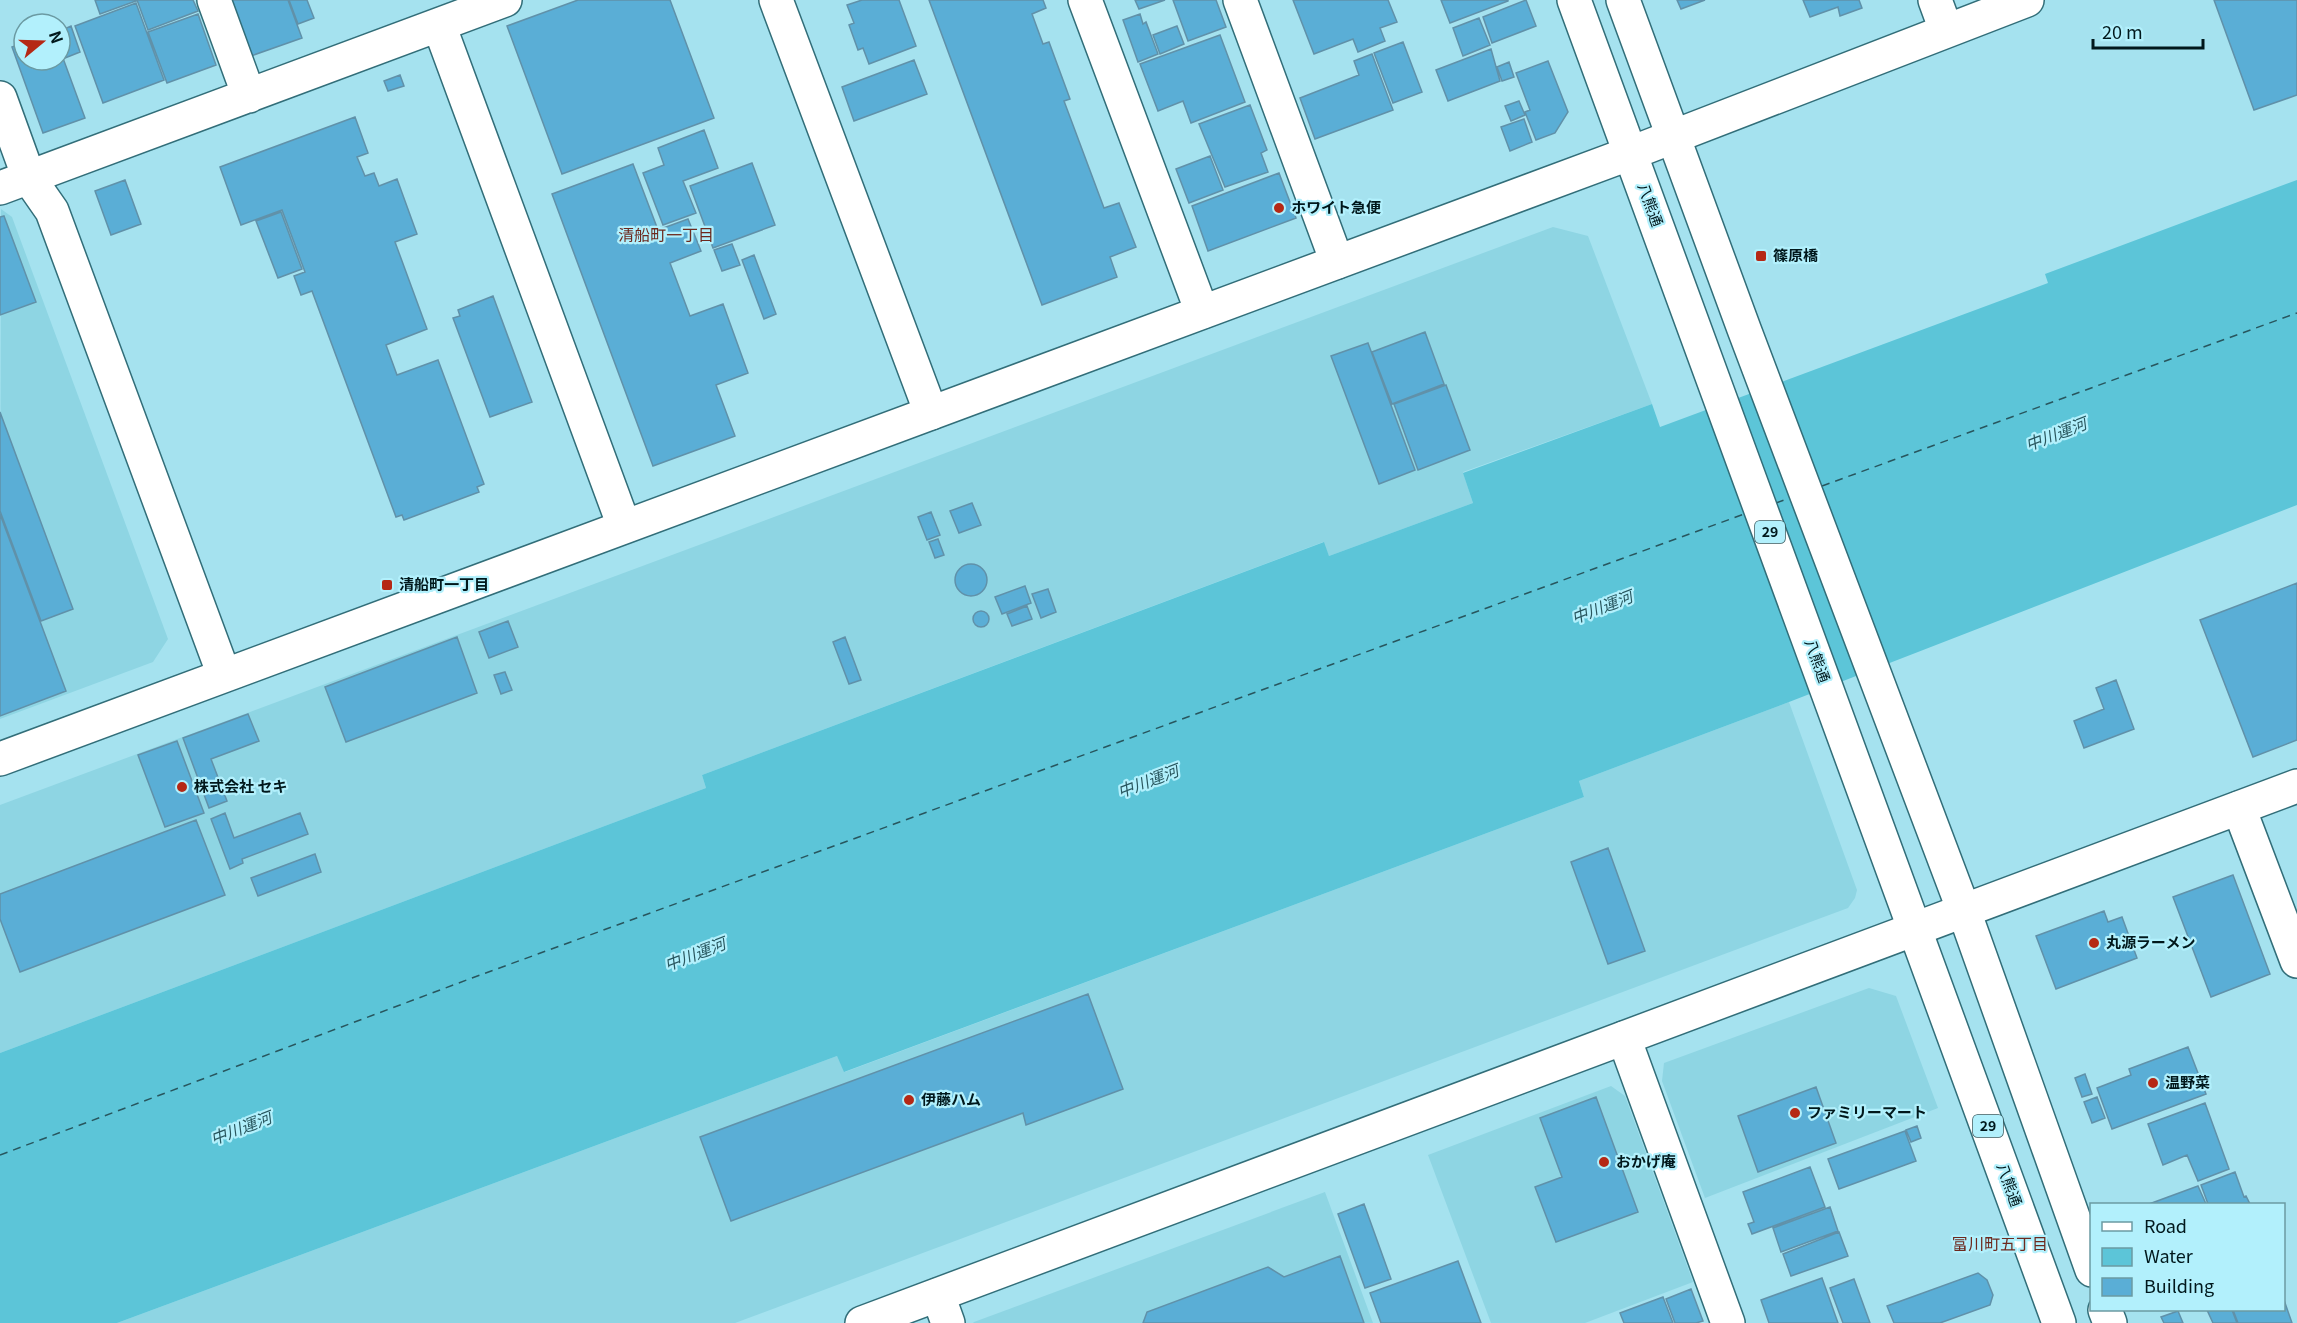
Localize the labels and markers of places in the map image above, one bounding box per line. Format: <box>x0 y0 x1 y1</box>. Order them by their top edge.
place label: ホワイト急便 <box>1291 196 1381 217</box>
marker: ホワイト急便 <box>1272 201 1286 215</box>
place label: 篠原橋 <box>1773 244 1819 265</box>
marker: 篠原橋 <box>1754 249 1768 263</box>
place label: 清船町一丁目 <box>399 573 489 594</box>
marker: 清船町一丁目 <box>380 578 394 592</box>
place label: 株式会社 セキ <box>194 775 287 796</box>
marker: 株式会社 セキ <box>175 780 189 794</box>
place label: 丸源ラーメン <box>2106 931 2195 952</box>
marker: 丸源ラーメン <box>2087 936 2101 950</box>
place label: 温野菜 <box>2165 1071 2210 1092</box>
marker: 温野菜 <box>2146 1076 2160 1090</box>
place label: 伊藤ハム <box>921 1088 981 1109</box>
marker: 伊藤ハム <box>902 1093 916 1107</box>
place label: ファミリーマート <box>1807 1101 1927 1122</box>
marker: ファミリーマート <box>1788 1106 1802 1120</box>
place label: おかげ庵 <box>1616 1150 1676 1171</box>
marker: おかげ庵 <box>1597 1155 1611 1169</box>

